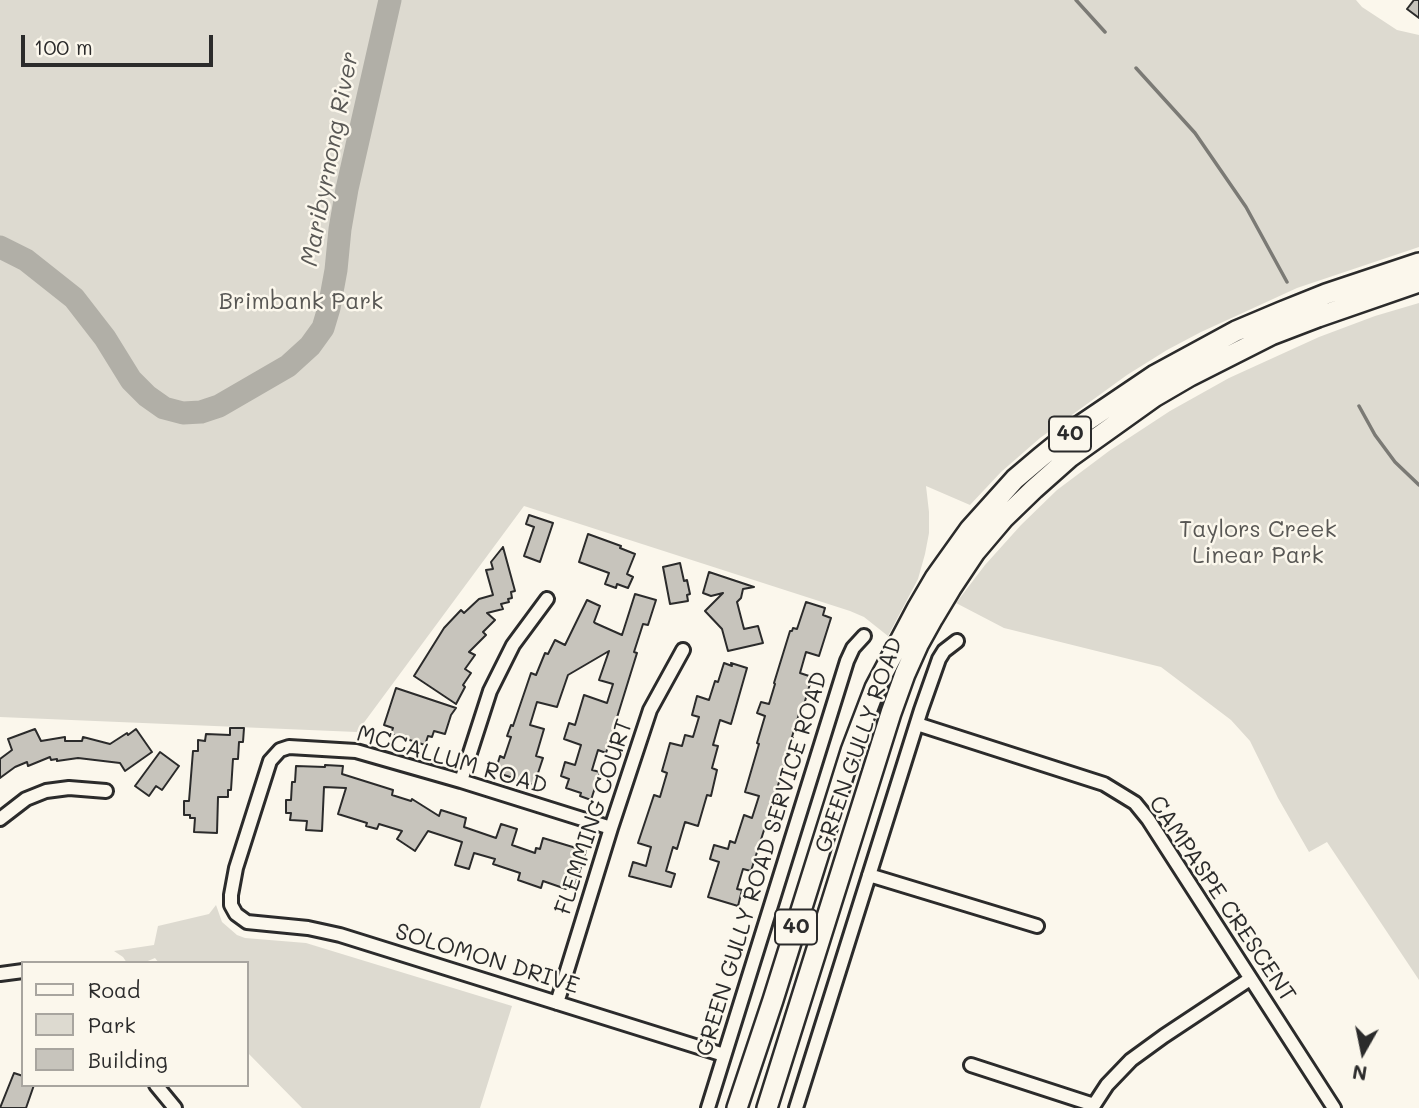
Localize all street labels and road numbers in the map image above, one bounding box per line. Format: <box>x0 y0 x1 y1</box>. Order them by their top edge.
road number: 40 <box>1049 416 1091 452</box>
street label: GREEN GULLY ROAD <box>809 634 909 856</box>
street label: GREEN GULLY ROAD SERVICE ROAD <box>690 668 834 1060</box>
street label: FLEMMING COURT <box>549 716 639 918</box>
street label: MCCALLUM ROAD <box>354 720 550 800</box>
street label: CAMPASPE CRESCENT <box>1143 791 1301 1007</box>
road number: 40 <box>775 909 817 944</box>
street label: SOLOMON DRIVE <box>392 918 582 1000</box>

